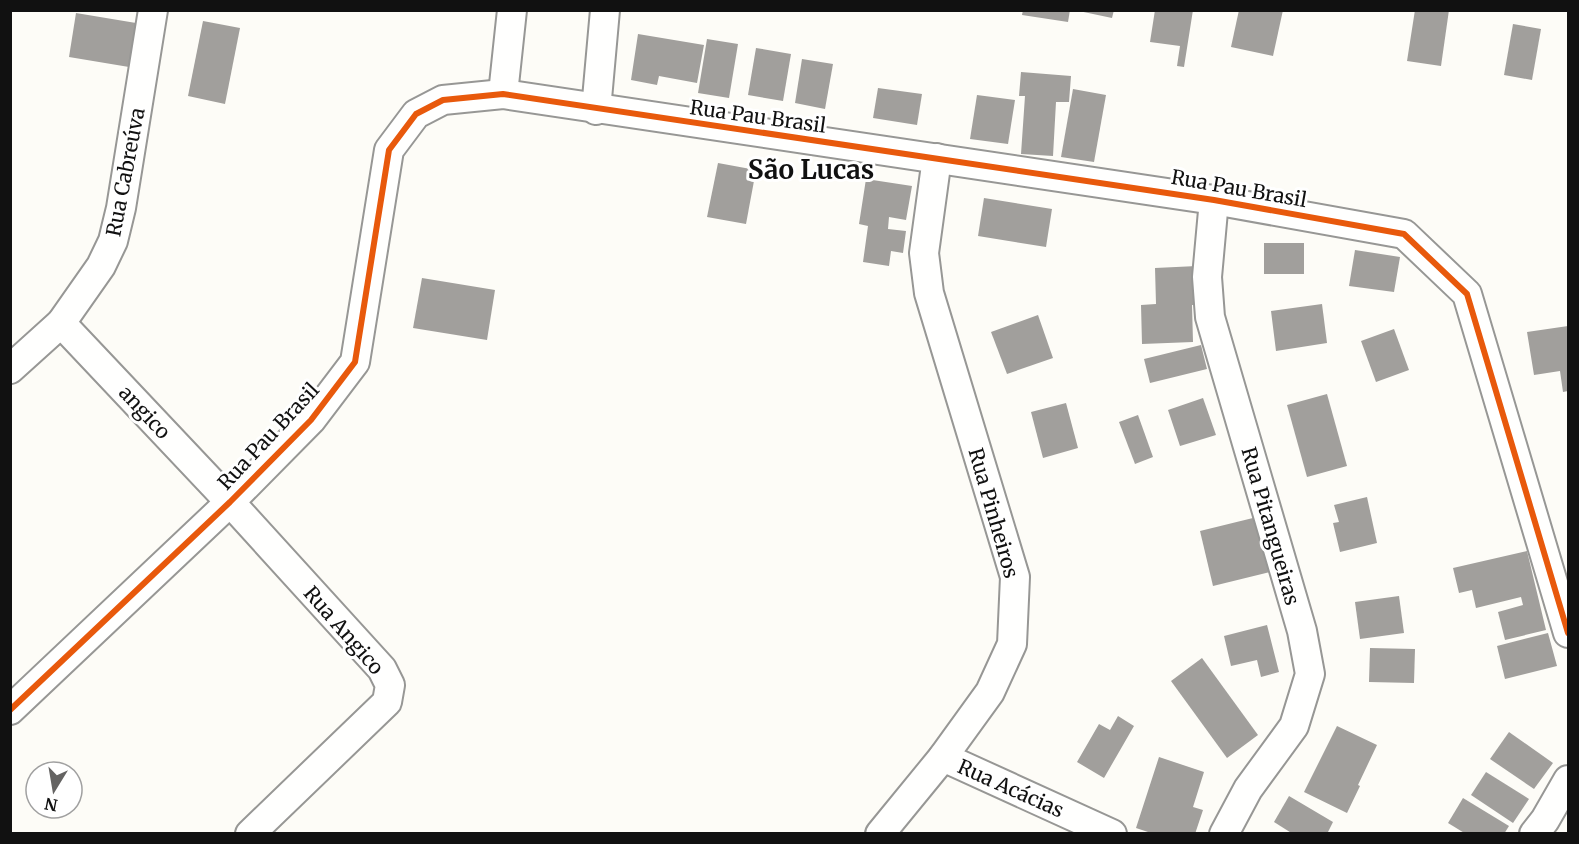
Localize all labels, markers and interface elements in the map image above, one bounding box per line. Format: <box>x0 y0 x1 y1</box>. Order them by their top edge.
street label: Rua Pau Brasil <box>688 94 828 138</box>
street label: Rua Cabreúva <box>100 105 150 238</box>
district label: São Lucas <box>748 153 874 186</box>
street label: Rua Pau Brasil <box>1169 164 1309 212</box>
street label: Rua Pau Brasil <box>212 377 324 495</box>
street label: angico <box>114 380 176 444</box>
street label: Rua Pitangueiras <box>1236 444 1306 608</box>
street label: Rua Pinheiros <box>964 445 1024 581</box>
street label: Rua Angico <box>299 581 389 680</box>
street label: Rua Acácias <box>954 753 1068 823</box>
north arrow <box>24 760 84 820</box>
text: N <box>43 794 59 816</box>

